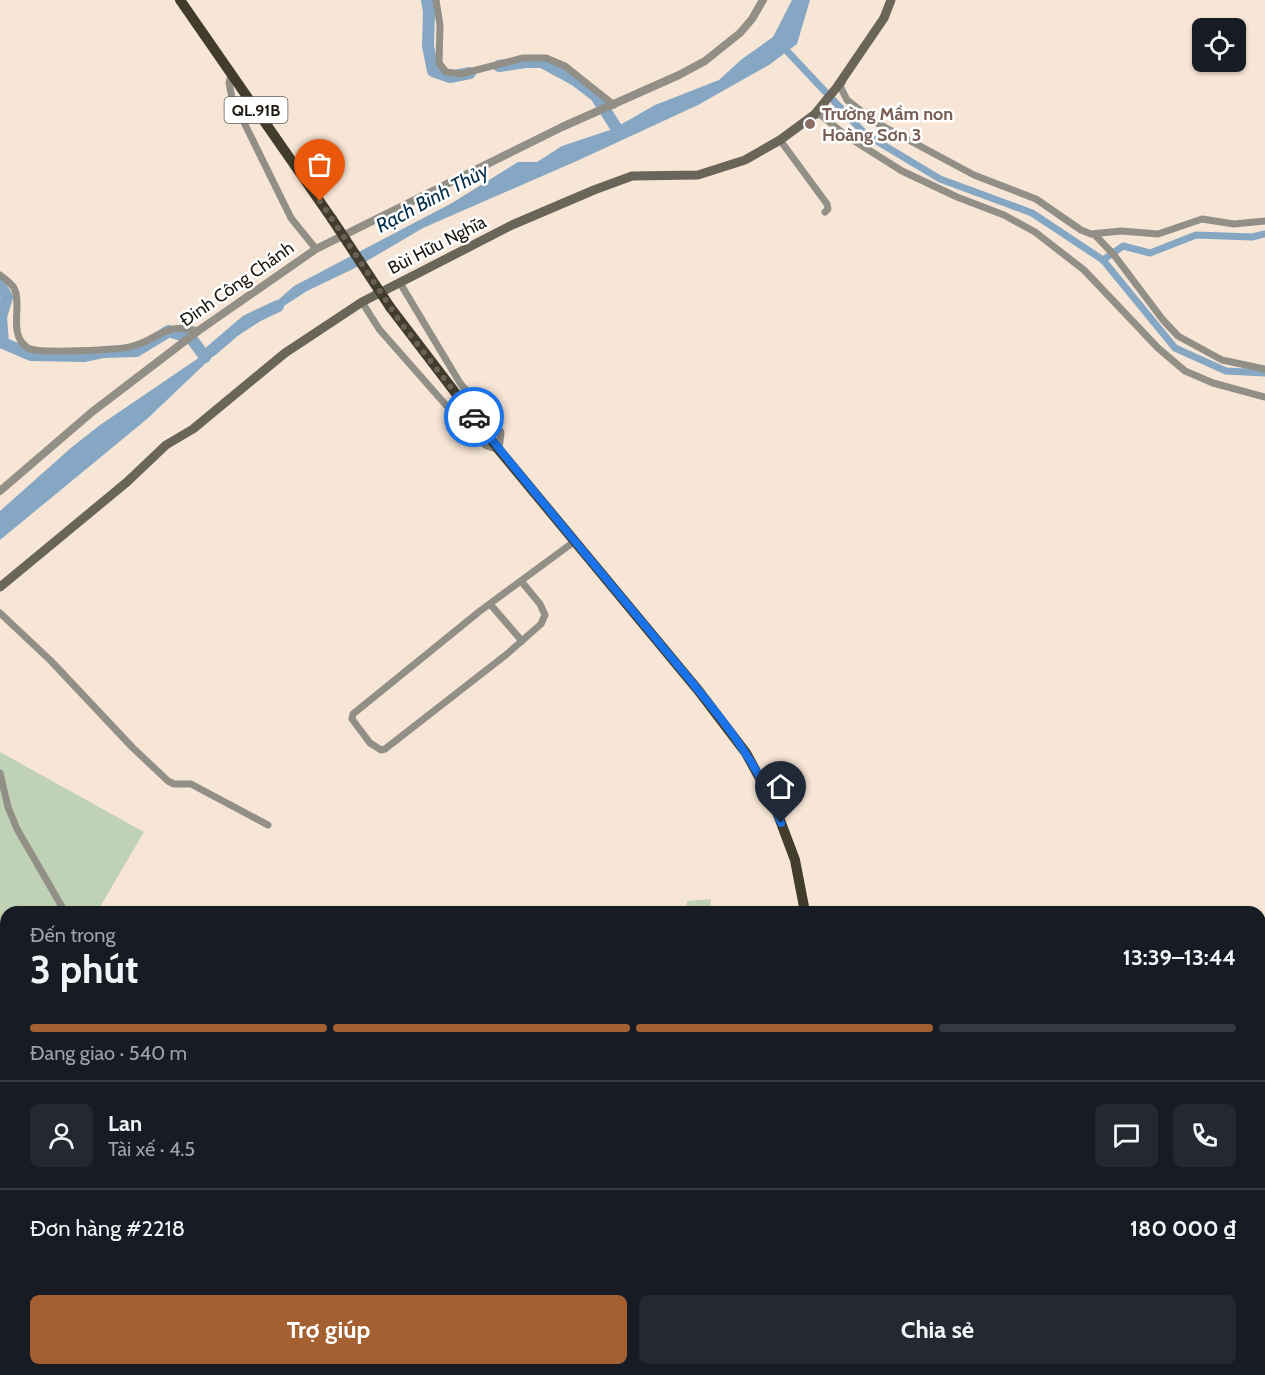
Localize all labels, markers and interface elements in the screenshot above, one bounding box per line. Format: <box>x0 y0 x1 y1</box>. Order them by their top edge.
map controls <box>1192 18 1246 72</box>
button: locate <box>1192 18 1246 72</box>
road number: QL.91B <box>224 97 288 123</box>
place label: Trường Mầm non Hoàng Sơn 3 <box>822 103 953 146</box>
marker: Trường Mầm non Hoàng Sơn 3 <box>803 117 817 131</box>
pin <box>294 139 345 201</box>
icon: bag <box>303 148 336 181</box>
water label: Rạch Bình Thủy <box>372 158 493 238</box>
street label: Bùi Hữu Nghĩa <box>384 211 490 279</box>
street label: Đinh Công Chánh <box>176 237 298 331</box>
courier <box>444 387 504 447</box>
icon: car <box>458 401 491 434</box>
pin <box>755 761 806 823</box>
icon: home <box>764 770 797 803</box>
text: Đến trong <box>30 923 115 947</box>
text: 13:39–13:44 <box>1123 944 1236 971</box>
text: 3 phút <box>30 945 138 993</box>
text: Đang giao · 540 m <box>30 1041 187 1065</box>
button: person <box>30 1104 93 1167</box>
button: chat <box>1095 1104 1158 1167</box>
button: phone <box>1173 1104 1236 1167</box>
text: Lan <box>108 1110 142 1137</box>
text: Tài xế · 4.5 <box>108 1137 195 1161</box>
text: Đơn hàng #2218 <box>30 1215 185 1242</box>
text: 180 000 ₫ <box>1130 1215 1236 1242</box>
button: Trợ giúp <box>30 1295 627 1364</box>
button: Chia sẻ <box>639 1295 1236 1364</box>

